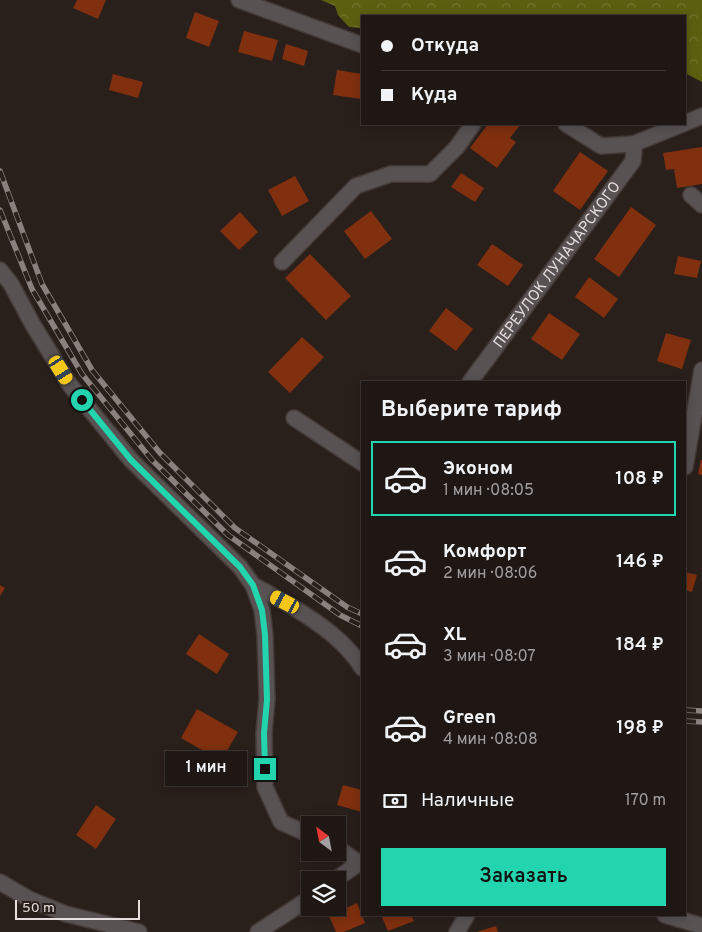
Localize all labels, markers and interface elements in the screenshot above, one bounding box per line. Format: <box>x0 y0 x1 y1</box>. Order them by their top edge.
text: Откуда <box>411 34 479 58</box>
text: Куда <box>411 83 457 107</box>
street label: ПЕРЕУЛОК ЛУНАЧАРСКОГО <box>490 178 626 353</box>
car <box>46 353 75 387</box>
route start <box>71 389 93 411</box>
text: Выберите тариф <box>381 397 562 424</box>
icon: car <box>383 456 428 501</box>
text: Эконом <box>443 457 513 481</box>
text: 108 ₽ <box>615 467 664 491</box>
text: 1 мин · 08:05 <box>443 481 534 501</box>
icon: car <box>383 539 428 584</box>
text: Комфорт <box>443 540 526 564</box>
text: 146 ₽ <box>616 550 664 574</box>
text: 2 мин · 08:06 <box>443 564 537 584</box>
car <box>268 588 301 616</box>
icon: car <box>383 622 428 667</box>
text: XL <box>443 623 466 647</box>
text: 184 ₽ <box>616 633 664 657</box>
text: 3 мин · 08:07 <box>443 647 536 667</box>
icon: car <box>383 705 428 750</box>
text: Green <box>443 706 496 730</box>
text: 198 ₽ <box>616 716 664 740</box>
text: 4 мин · 08:08 <box>443 730 538 750</box>
callout: 1 мин <box>165 752 248 786</box>
text: 1 мин <box>186 758 226 778</box>
route end <box>254 758 276 780</box>
icon: cash <box>381 787 409 815</box>
text: Наличные <box>421 789 514 813</box>
text: 170 m <box>625 791 666 811</box>
north arrow <box>301 816 346 861</box>
map controls <box>301 816 346 916</box>
button: Заказать <box>381 848 666 906</box>
button: layers <box>301 871 346 916</box>
scale bar <box>15 897 140 920</box>
text: 50 m <box>22 900 55 917</box>

